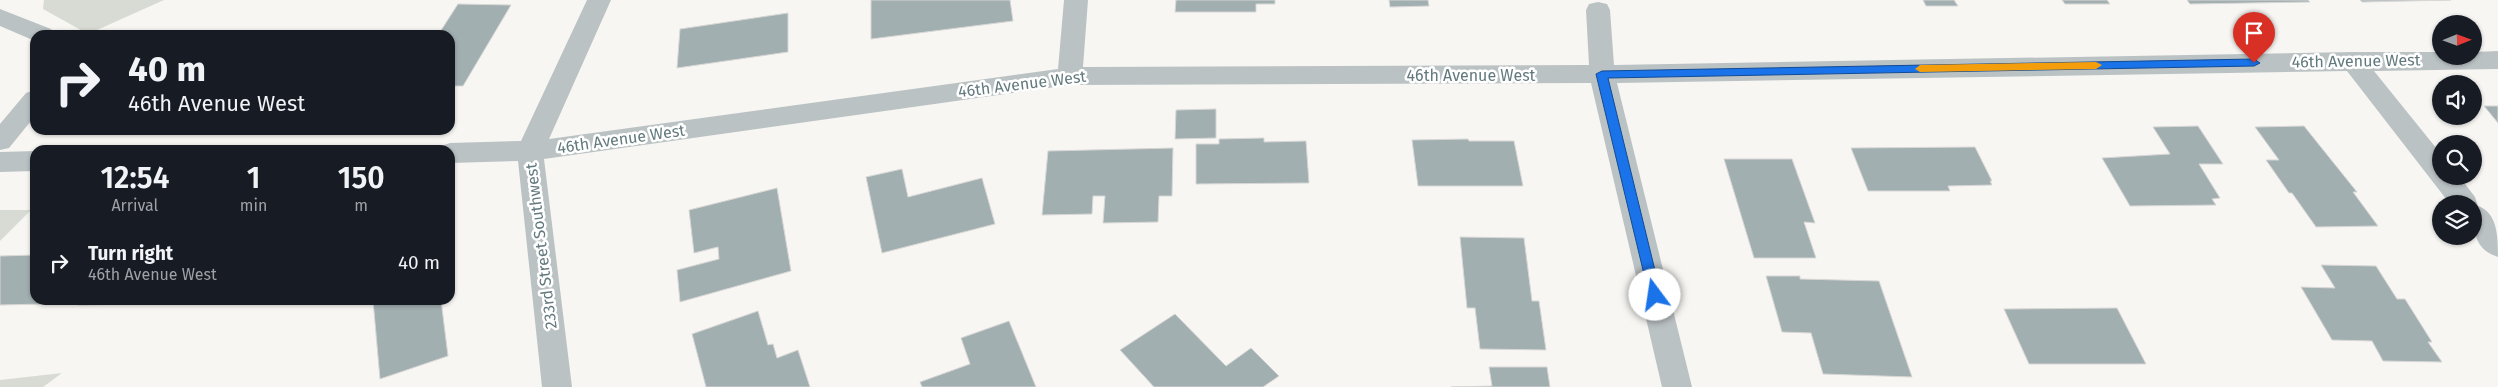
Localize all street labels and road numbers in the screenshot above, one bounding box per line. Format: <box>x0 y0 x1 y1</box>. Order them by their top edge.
street label: 46th Avenue West <box>2291 50 2421 72</box>
street label: 46th Avenue West <box>1407 66 1536 85</box>
street label: 46th Avenue West <box>957 67 1087 101</box>
street label: 46th Avenue West <box>556 121 686 157</box>
street label: 233rd Street Southwest <box>521 162 561 330</box>

